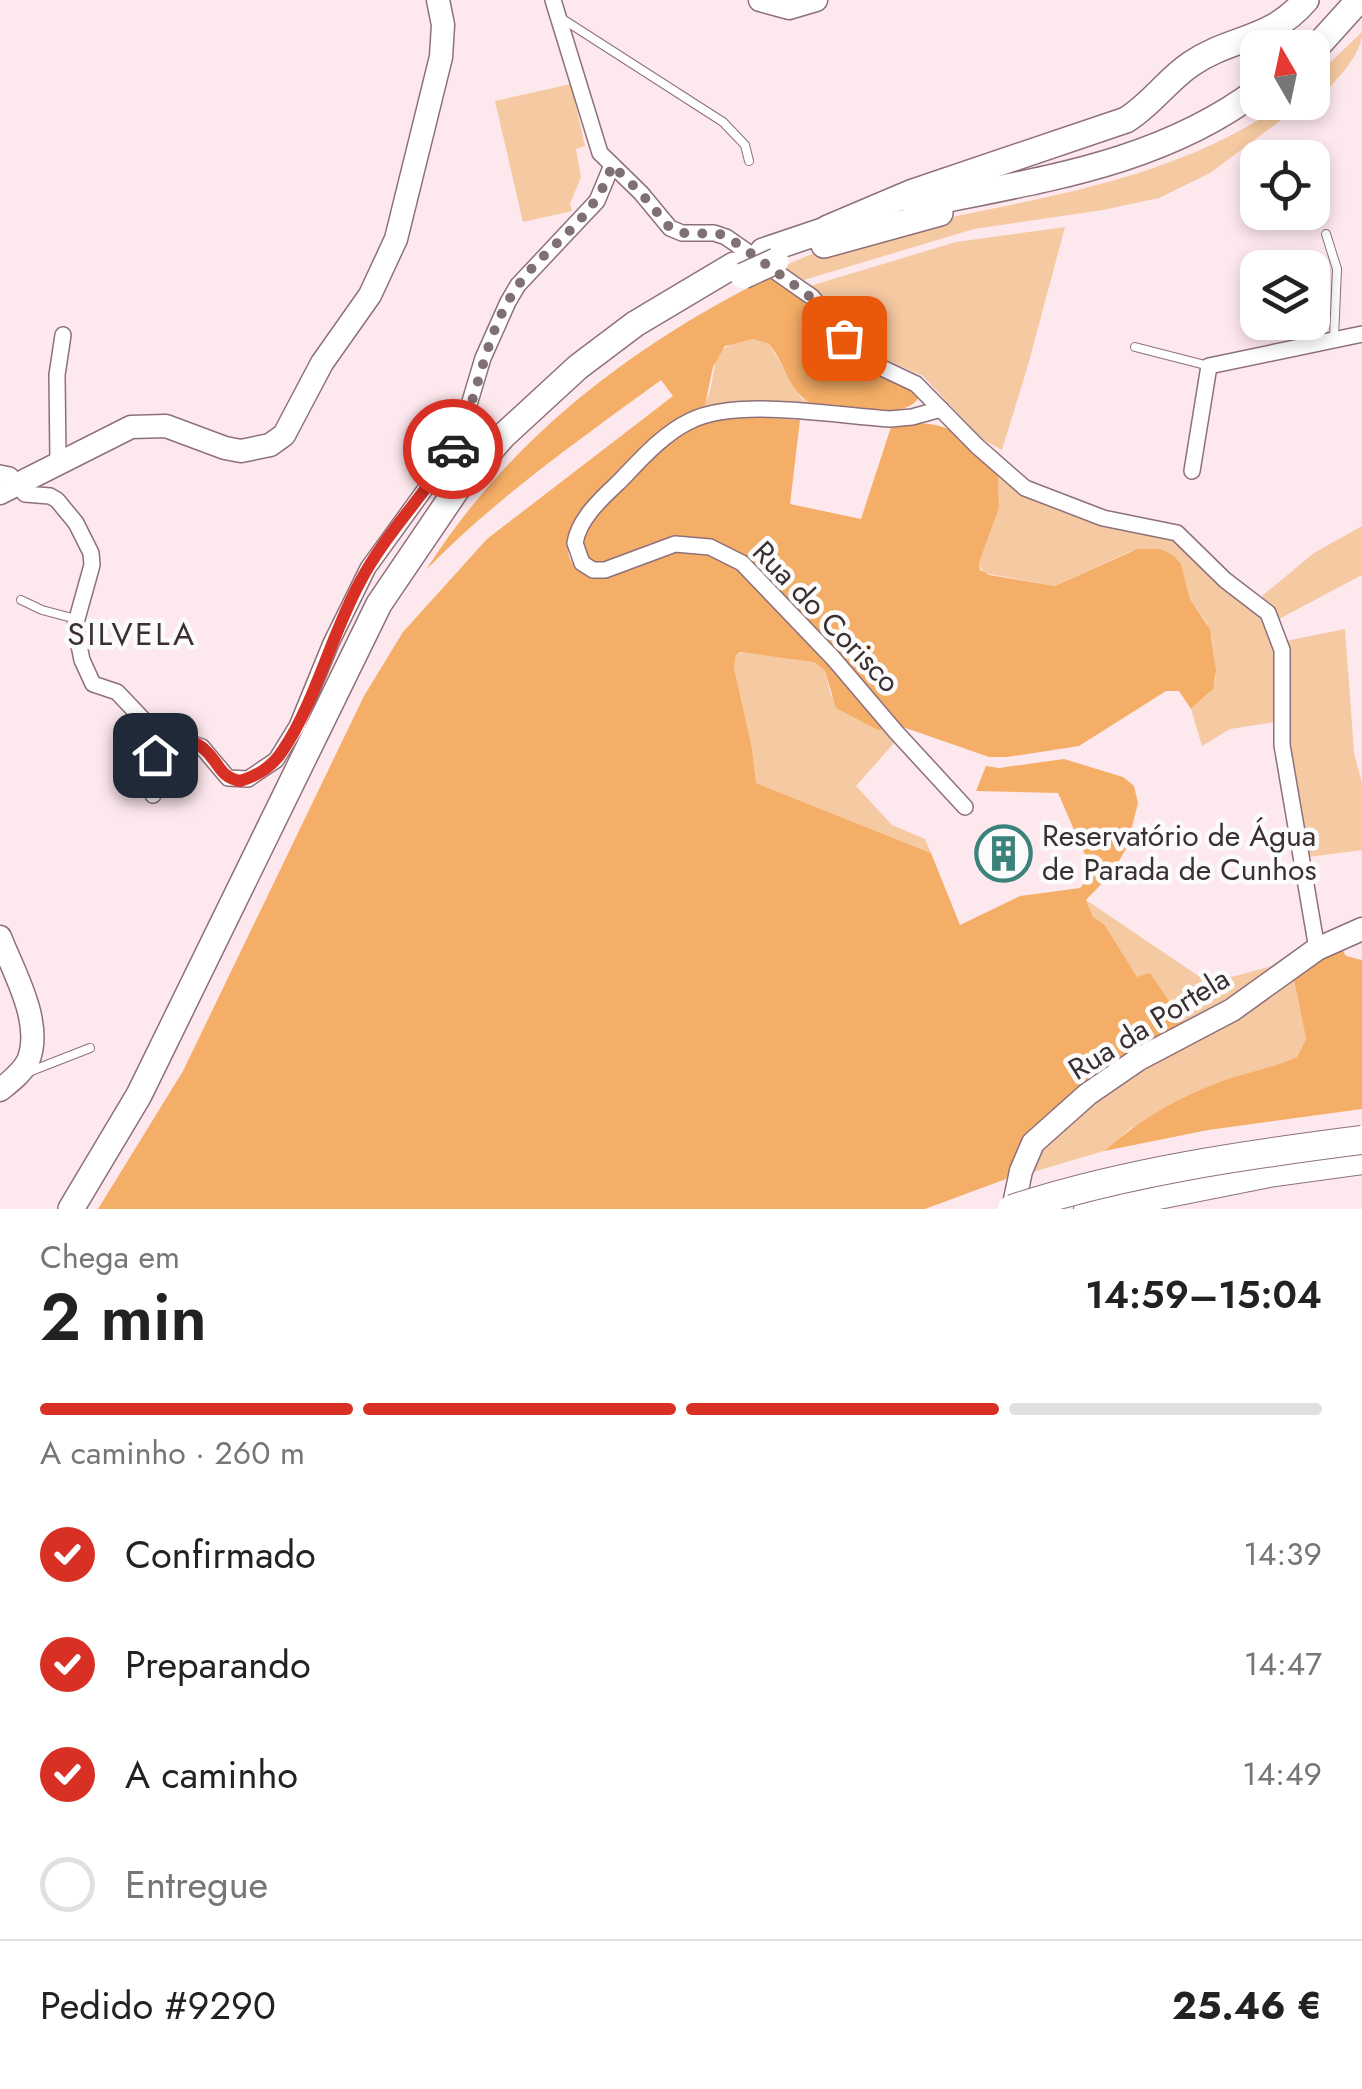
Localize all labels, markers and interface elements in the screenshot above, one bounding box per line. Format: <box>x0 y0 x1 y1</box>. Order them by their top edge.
north arrow <box>1240 30 1330 120</box>
map controls <box>1240 30 1330 340</box>
button: locate <box>1240 140 1330 230</box>
button: layers <box>1240 250 1330 340</box>
pin <box>802 296 887 381</box>
icon: bag <box>817 311 872 366</box>
courier <box>403 399 503 499</box>
icon: car <box>426 422 481 477</box>
street label: Rua do Corisco <box>743 531 910 702</box>
district label: SILVELA <box>67 611 197 657</box>
pin <box>113 713 198 798</box>
icon: home <box>128 728 183 783</box>
place label: Reservatório de Água de Parada de Cunhos <box>1042 814 1317 891</box>
building icon: Reservatório de Água de Parada de Cunhos <box>973 823 1033 883</box>
street label: Rua da Portela <box>1060 957 1238 1090</box>
text: Chega em <box>40 1234 180 1280</box>
text: 14:59–15:04 <box>1085 1267 1322 1322</box>
text: 2 min <box>40 1270 207 1364</box>
text: A caminho · 260 m <box>40 1430 305 1476</box>
icon: check <box>40 1527 95 1582</box>
text: Confirmado <box>125 1527 316 1582</box>
text: 14:39 <box>1243 1531 1322 1577</box>
icon: check <box>40 1637 95 1692</box>
text: Preparando <box>125 1637 311 1692</box>
text: 14:47 <box>1244 1641 1322 1687</box>
icon: check <box>40 1747 95 1802</box>
text: A caminho <box>125 1747 298 1802</box>
text: 14:49 <box>1242 1751 1322 1797</box>
text: Entregue <box>125 1857 268 1912</box>
text: Pedido #9290 <box>40 1978 276 2033</box>
text: 25.46 € <box>1172 1978 1322 2033</box>

